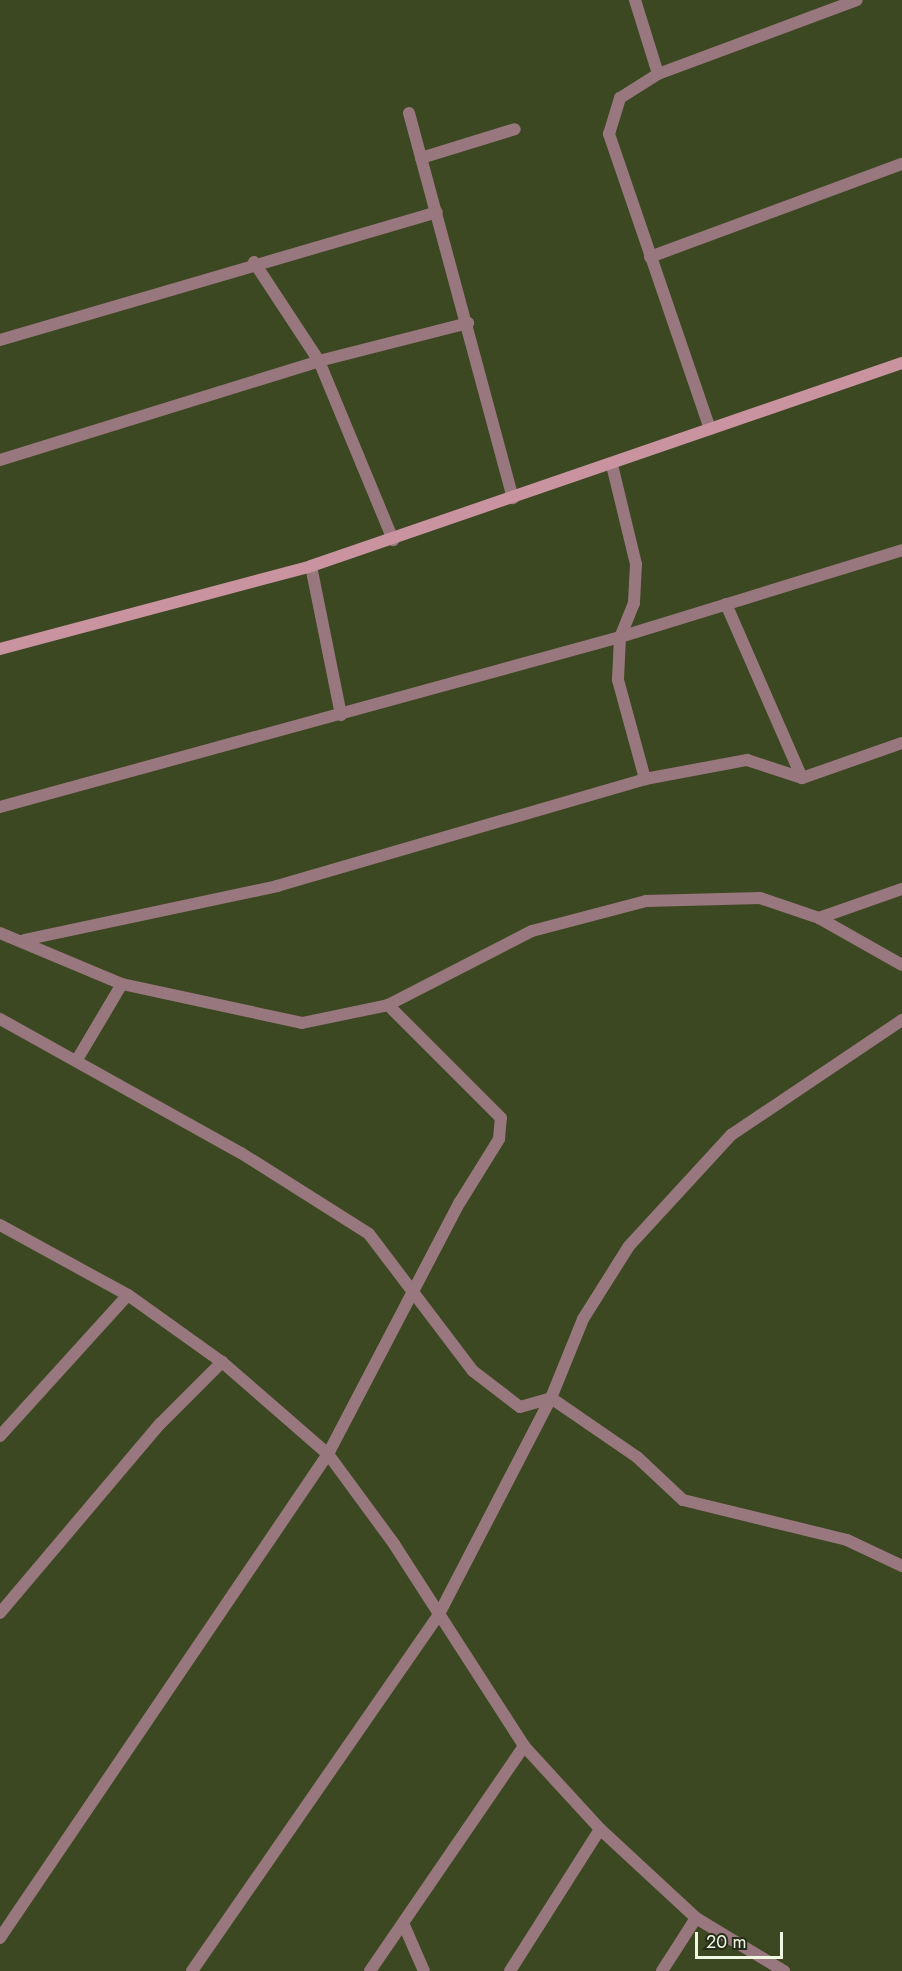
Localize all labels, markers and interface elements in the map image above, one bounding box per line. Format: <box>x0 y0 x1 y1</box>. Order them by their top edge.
scale bar <box>698 1920 786 1958</box>
text: 20 m <box>706 1929 746 1955</box>

